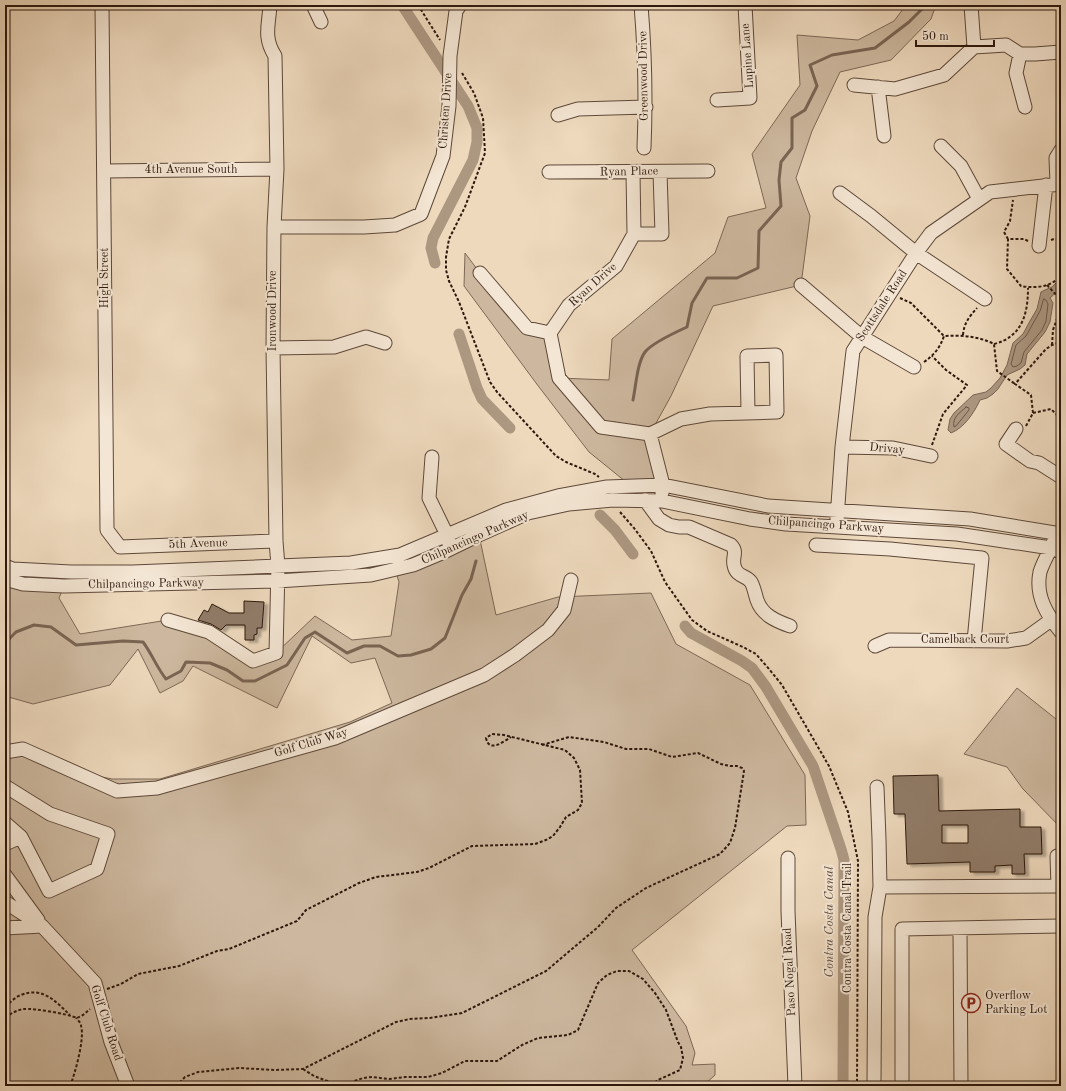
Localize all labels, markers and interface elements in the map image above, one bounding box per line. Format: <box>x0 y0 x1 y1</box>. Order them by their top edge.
scale bar <box>916 22 994 48</box>
street label: Lupine Lane <box>740 23 756 89</box>
street label: Greenwood Drive <box>637 30 651 121</box>
text: 50 m <box>922 30 949 43</box>
street label: Christen Drive <box>437 72 455 149</box>
street label: 4th Avenue South <box>144 164 238 176</box>
street label: Ryan Place <box>600 165 659 179</box>
street label: High Street <box>99 248 111 308</box>
street label: Ryan Drive <box>567 260 619 309</box>
street label: Scottsdale Road <box>854 268 910 344</box>
street label: Ironwood Drive <box>267 270 279 352</box>
street label: Drivay <box>869 441 906 457</box>
street label: Chilpancingo Parkway <box>419 509 531 567</box>
street label: Chilpancingo Parkway <box>768 515 885 535</box>
street label: 5th Avenue <box>168 536 228 551</box>
street label: Chilpancingo Parkway <box>88 577 205 591</box>
street label: Camelback Court <box>921 634 1009 646</box>
street label: Golf Club Way <box>273 726 350 760</box>
street label: Contra Costa Canal Trail <box>842 863 854 993</box>
water label: Contra Costa Canal <box>823 866 836 978</box>
street label: Paso Nogal Road <box>782 927 798 1017</box>
street label: Golf Club Road <box>88 984 124 1062</box>
place label: Overflow Parking Lot <box>985 990 1047 1016</box>
parking icon: Overflow Parking Lot <box>960 992 982 1014</box>

